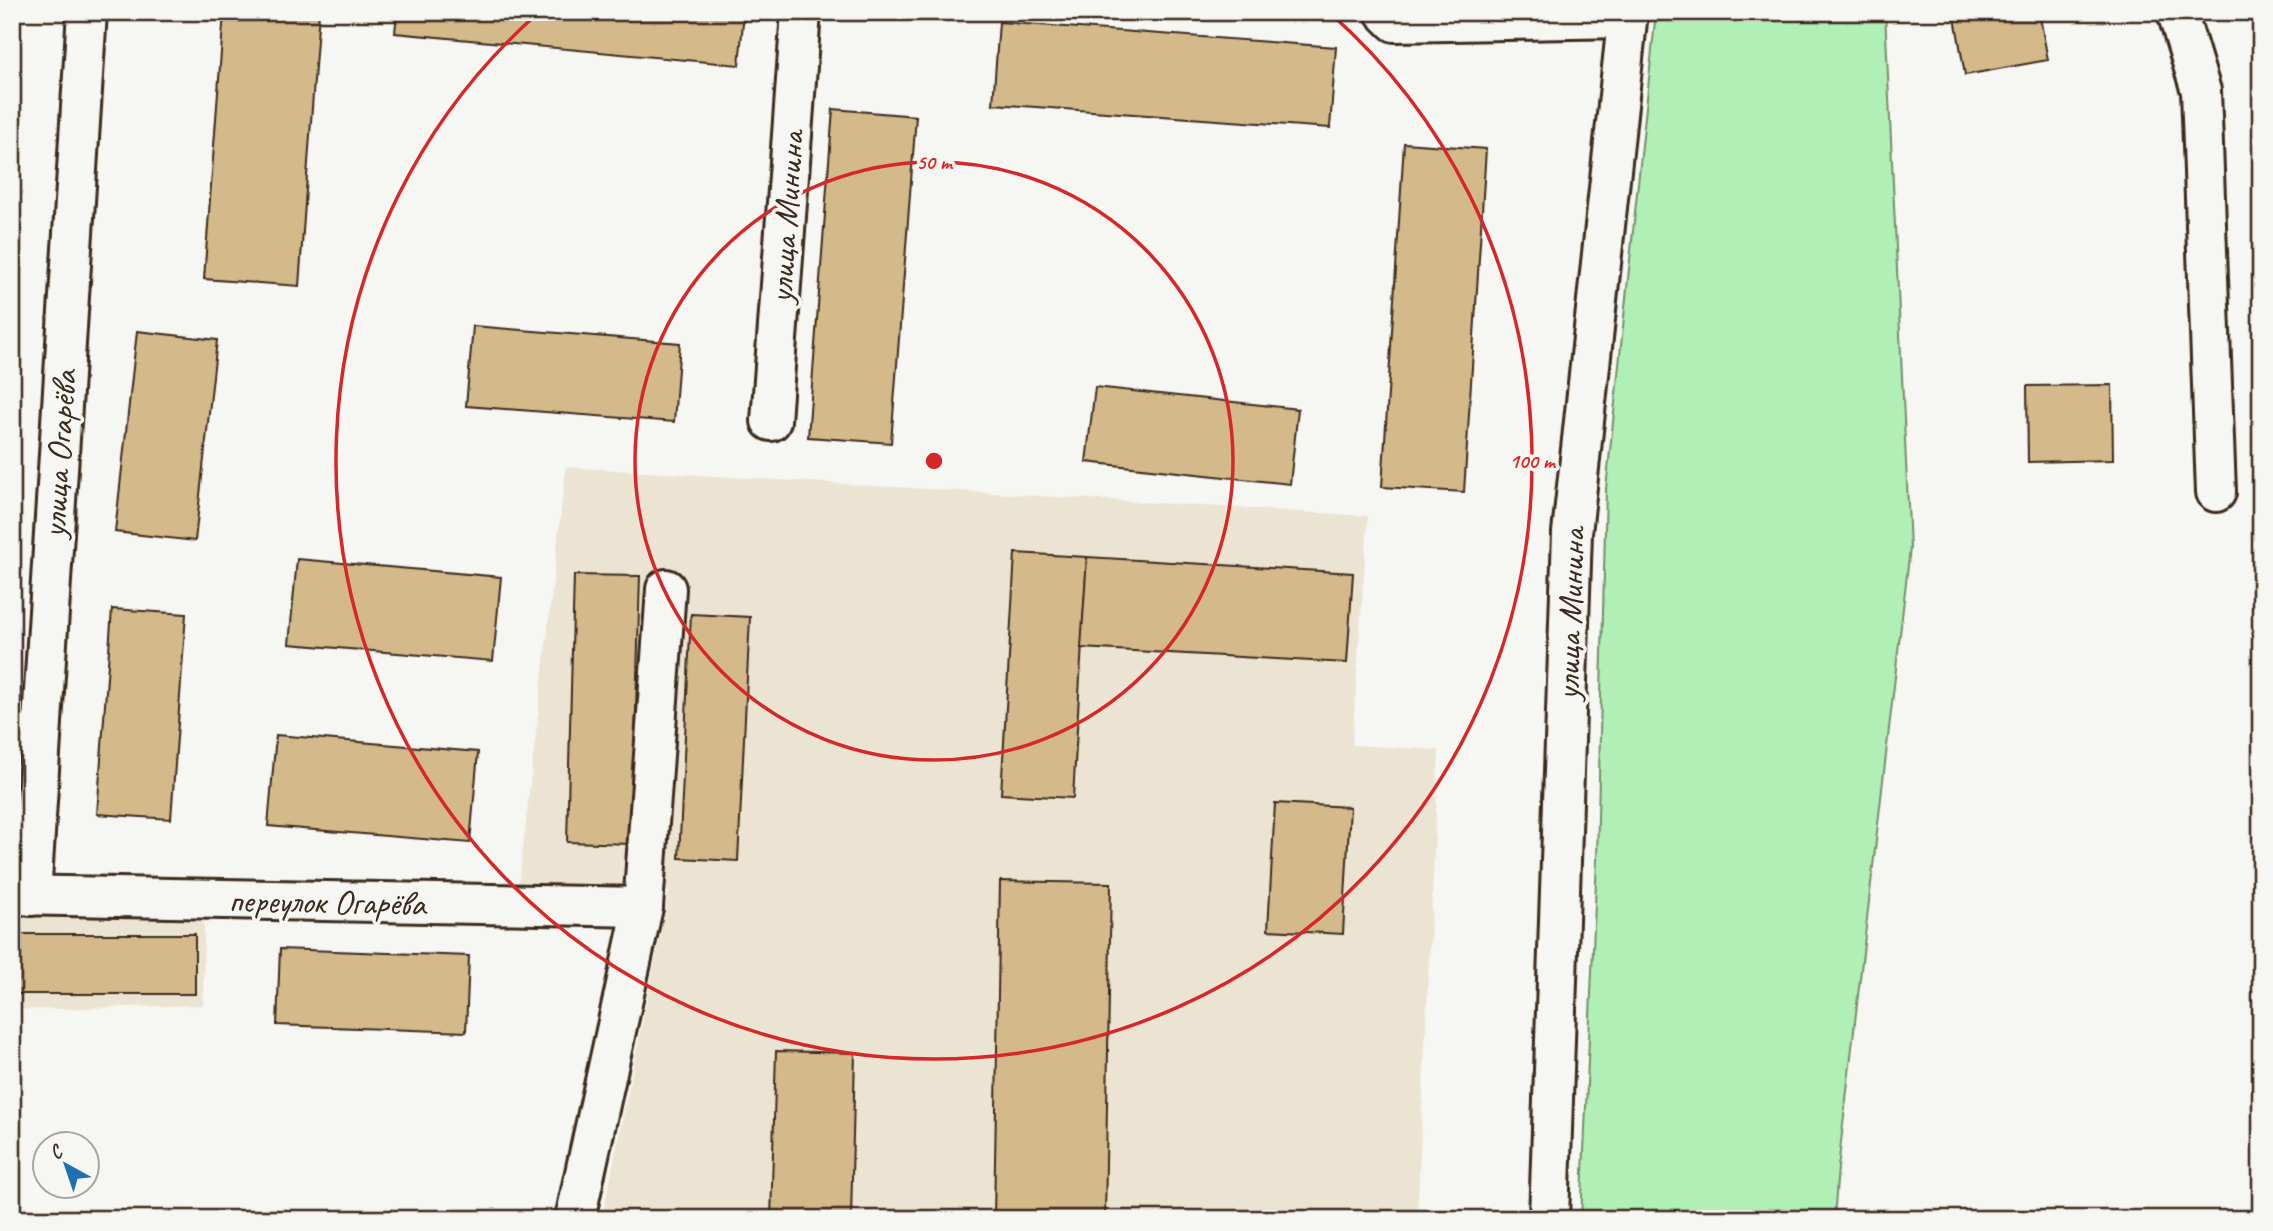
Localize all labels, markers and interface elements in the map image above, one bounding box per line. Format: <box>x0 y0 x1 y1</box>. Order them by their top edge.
street label: улица Минина <box>757 127 815 307</box>
text: 50 m <box>916 149 954 175</box>
street label: улица Огарёва <box>31 366 87 541</box>
text: 100 m <box>1509 448 1557 474</box>
centre of rings <box>922 449 946 473</box>
street label: улица Минина <box>1544 524 1596 703</box>
street label: переулок Огарёва <box>228 878 429 926</box>
north arrow <box>32 1130 102 1200</box>
text: С <box>44 1139 69 1165</box>

